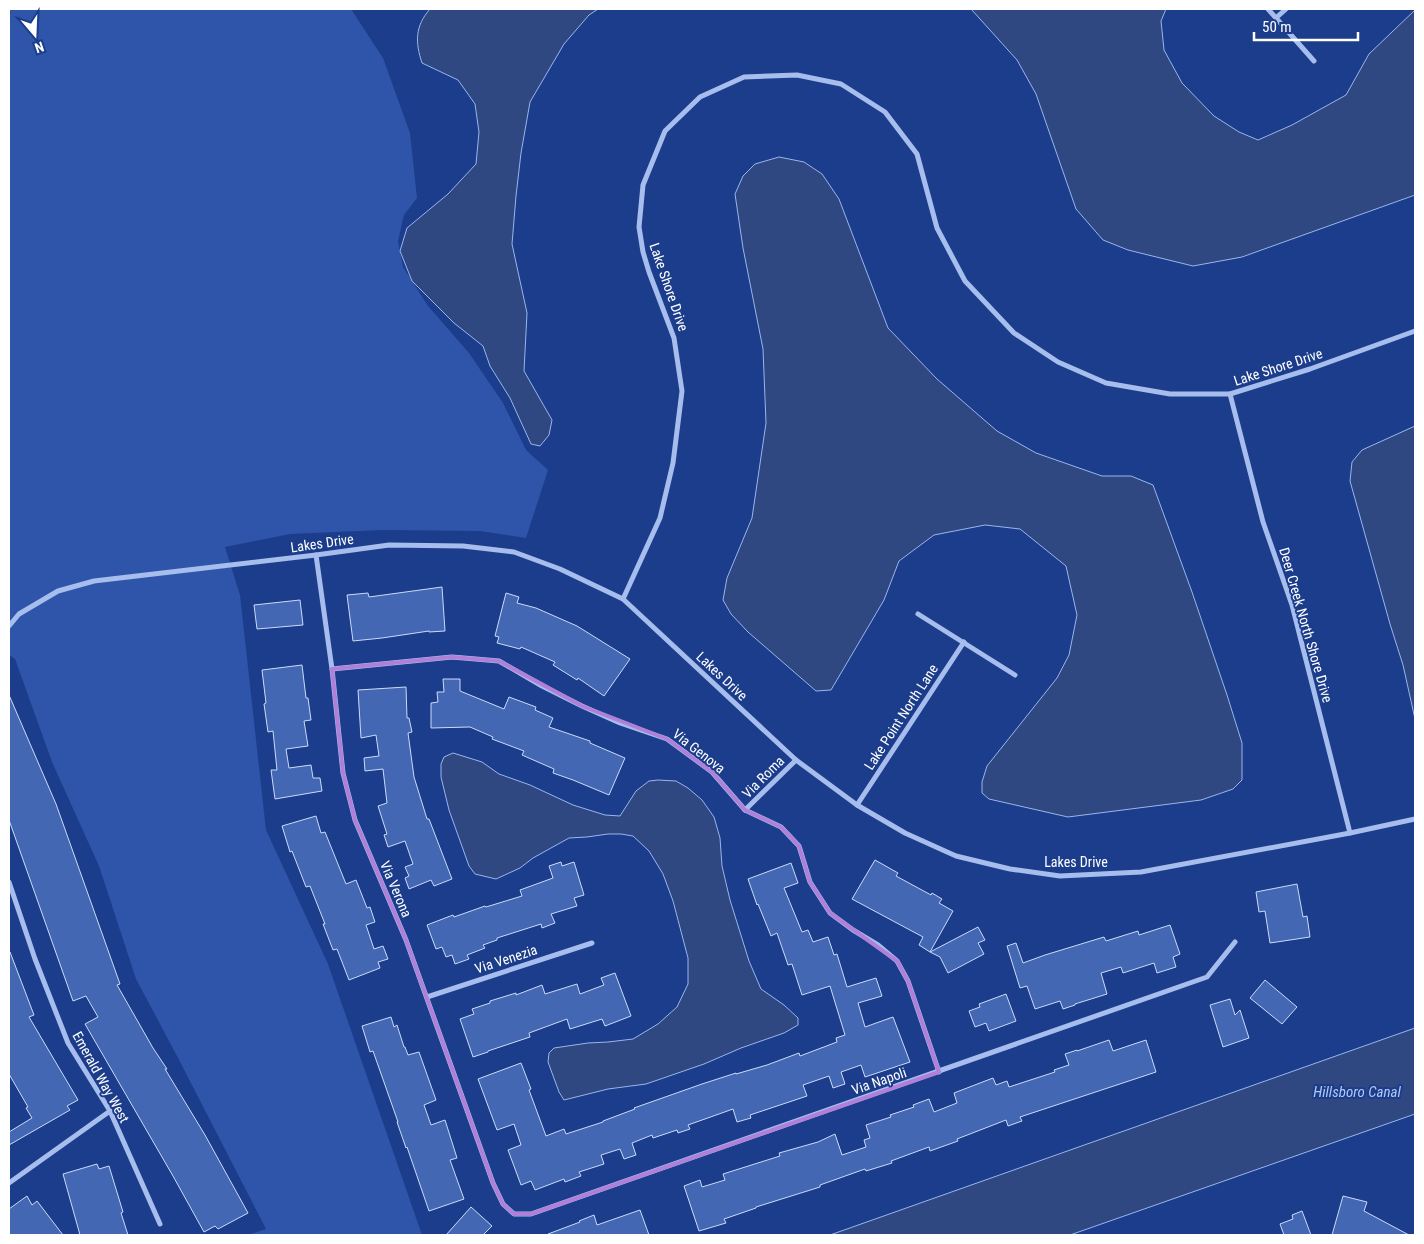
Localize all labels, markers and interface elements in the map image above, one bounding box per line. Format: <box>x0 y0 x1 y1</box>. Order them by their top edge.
north arrow <box>10 10 60 60</box>
scale bar <box>1254 10 1358 42</box>
text: 50 m <box>1262 18 1292 36</box>
text: N <box>33 38 46 56</box>
street label: Lake Shore Drive <box>646 241 692 334</box>
street label: Lake Shore Drive <box>1232 345 1325 389</box>
street label: Lakes Drive <box>289 531 355 555</box>
street label: Deer Creek North Shore Drive <box>1276 546 1336 705</box>
street label: Lakes Drive <box>693 648 751 704</box>
street label: Lake Point North Lane <box>861 661 941 773</box>
street label: Via Genova <box>670 726 728 776</box>
street label: Via Roma <box>739 753 787 801</box>
street label: Lakes Drive <box>1044 854 1108 870</box>
street label: Via Verona <box>377 858 415 920</box>
street label: Via Venezia <box>473 941 539 977</box>
street label: Emerald Way West <box>69 1029 133 1125</box>
street label: Via Napoli <box>850 1064 908 1098</box>
water label: Hillsboro Canal <box>1313 1083 1402 1101</box>

